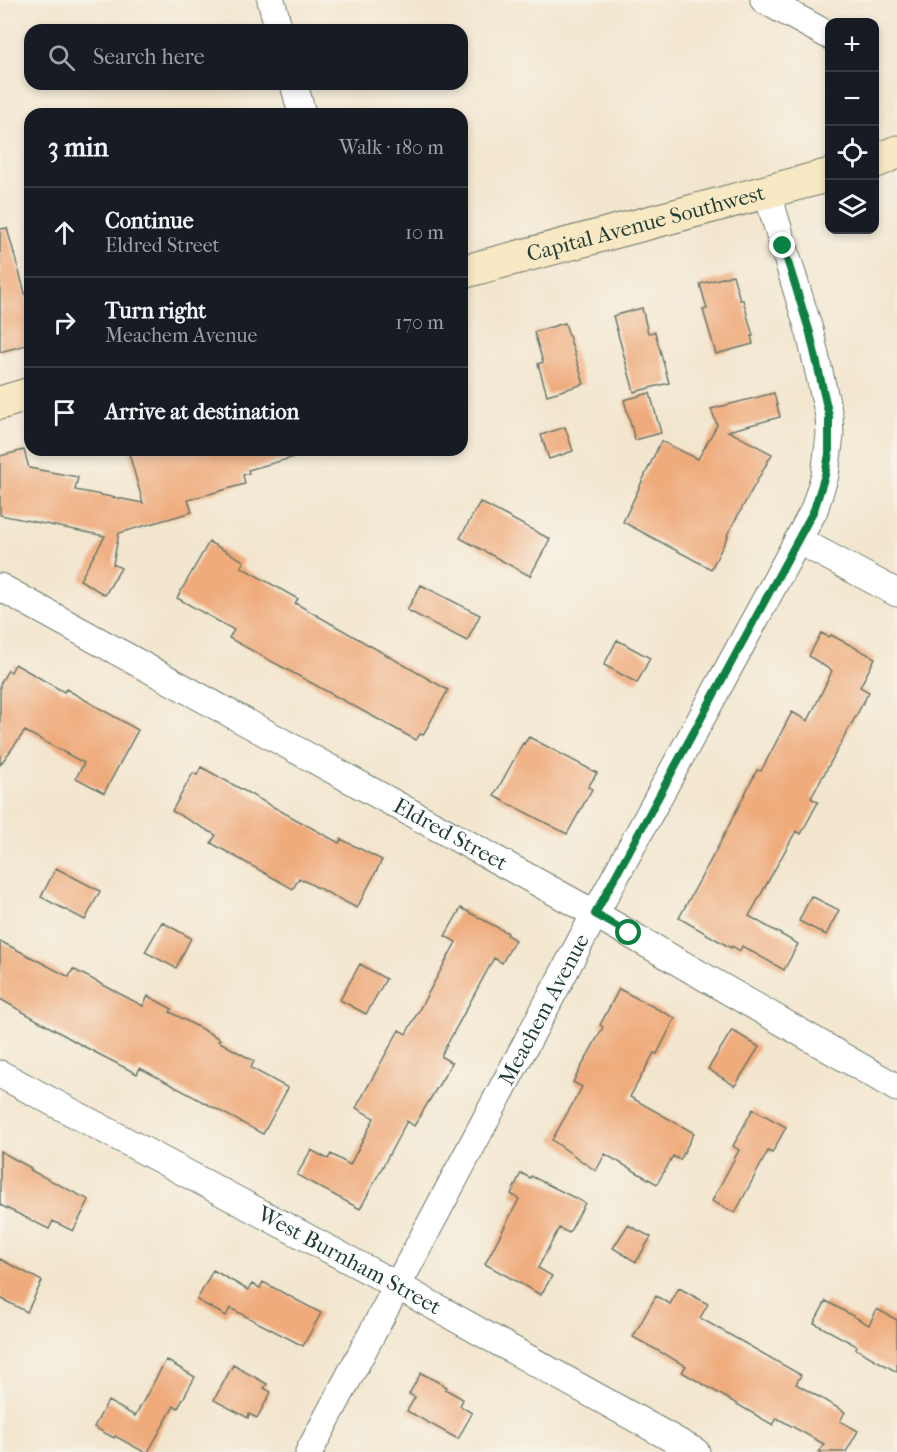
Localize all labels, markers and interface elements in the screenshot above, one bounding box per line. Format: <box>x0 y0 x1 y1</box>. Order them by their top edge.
map controls <box>825 18 879 234</box>
button: + <box>825 18 879 72</box>
search box <box>24 24 468 90</box>
icon: search <box>45 41 78 74</box>
text: Search here <box>93 44 205 70</box>
button: − <box>825 72 879 126</box>
button: locate <box>825 126 879 180</box>
text: 3 min <box>48 132 109 163</box>
text: Walk · 180 m <box>339 136 444 159</box>
street label: Capital Avenue Southwest <box>524 180 768 267</box>
button: layers <box>825 180 879 234</box>
text: Continue <box>105 208 194 234</box>
icon: ahead <box>48 216 81 249</box>
text: 10 m <box>405 221 444 244</box>
route end <box>769 232 795 258</box>
text: Eldred Street <box>105 234 220 257</box>
text: Turn right <box>105 298 206 324</box>
icon: right <box>48 306 81 339</box>
text: 170 m <box>395 311 444 334</box>
text: Meachem Avenue <box>105 324 257 347</box>
icon: arrive <box>48 396 81 429</box>
text: Arrive at destination <box>105 399 299 425</box>
street label: Eldred Street <box>389 793 512 876</box>
route start <box>615 919 641 945</box>
street label: Meachem Avenue <box>493 929 595 1090</box>
street label: West Burnham Street <box>252 1200 446 1320</box>

